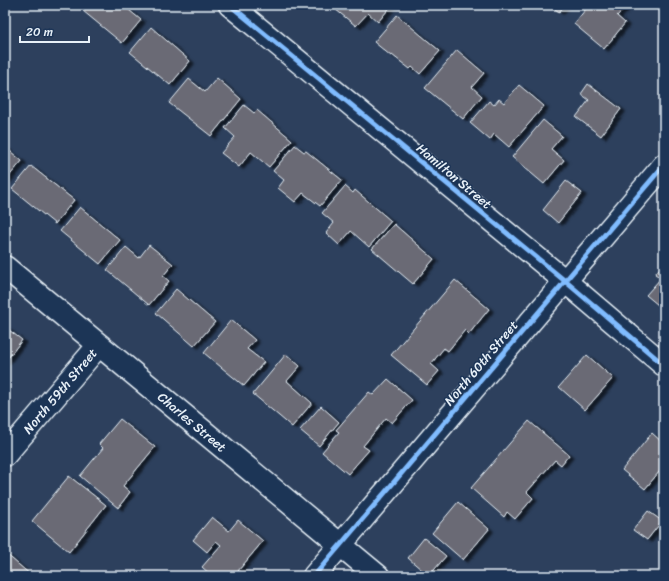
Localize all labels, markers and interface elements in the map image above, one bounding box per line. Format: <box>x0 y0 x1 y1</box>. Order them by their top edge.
scale bar <box>20 18 89 44</box>
text: 20 m <box>26 21 53 43</box>
street label: Hamilton Street <box>411 137 497 215</box>
street label: North 60th Street <box>438 315 524 411</box>
street label: North 59th Street <box>17 343 103 439</box>
street label: Charles Street <box>152 386 232 458</box>

